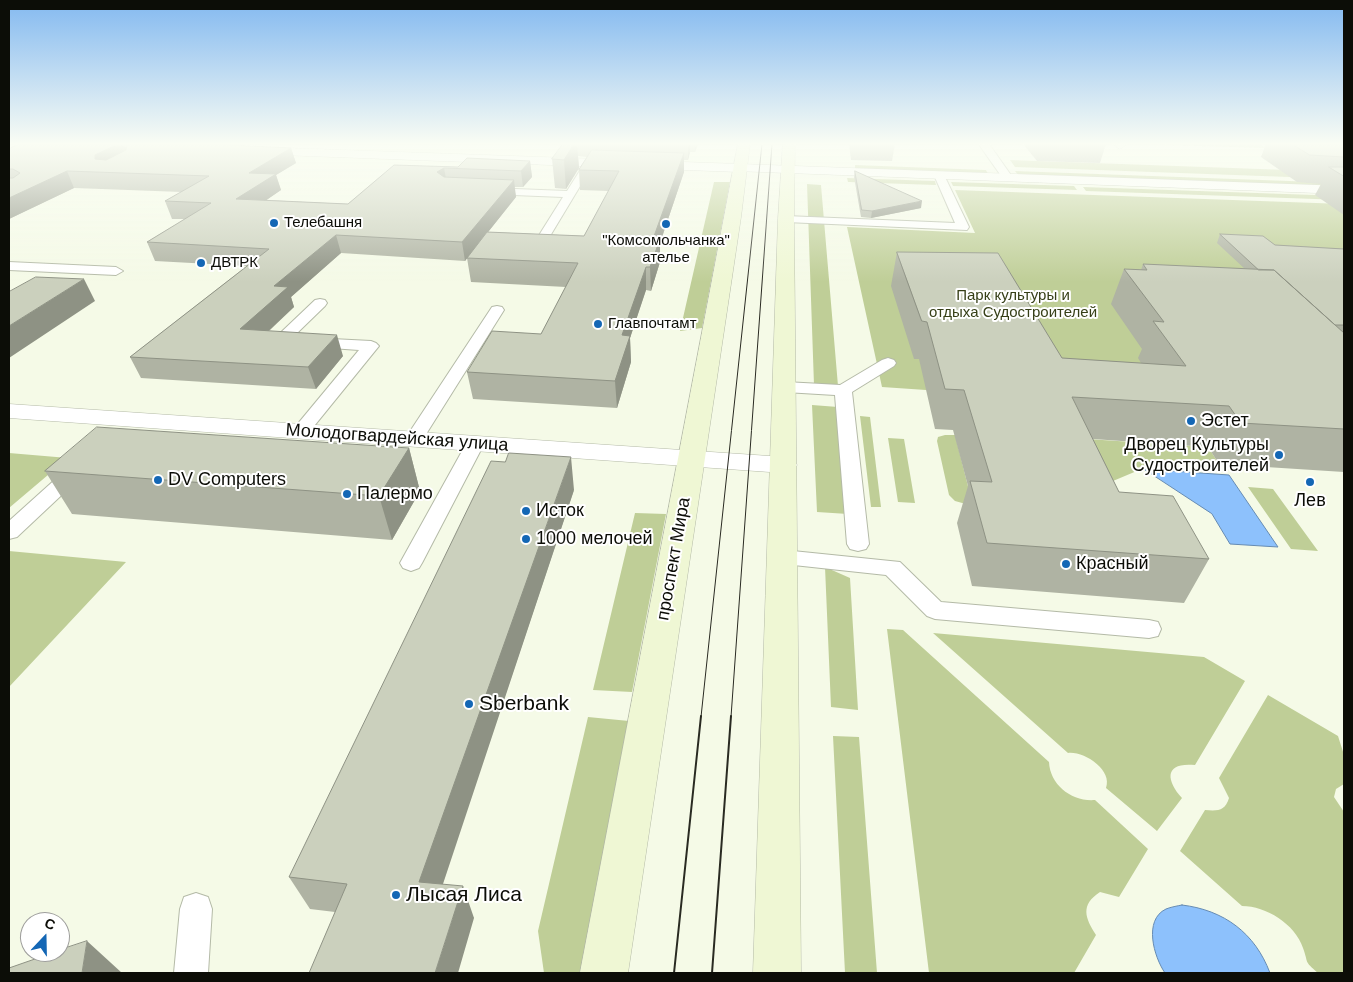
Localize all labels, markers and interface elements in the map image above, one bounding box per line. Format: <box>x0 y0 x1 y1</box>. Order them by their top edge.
place label: Телебашня <box>284 214 362 232</box>
marker: Телебашня <box>268 217 280 229</box>
marker: "Комсомольчанка" ателье <box>660 218 672 230</box>
place label: "Комсомольчанка" ателье <box>602 232 730 267</box>
place label: ДВТРК <box>211 254 258 272</box>
marker: ДВТРК <box>195 257 207 269</box>
park label: Парк культуры и отдыха Судостроителей <box>929 287 1097 322</box>
place label: Главпочтамт <box>608 315 697 333</box>
marker: Главпочтамт <box>592 318 604 330</box>
place label: Эстет <box>1201 410 1249 432</box>
marker: Эстет <box>1185 415 1197 427</box>
street label: Молодогвардейская улица <box>285 419 509 457</box>
place label: Дворец Культуры Судостроителей <box>1124 434 1269 476</box>
marker: Дворец Культуры Судостроителей <box>1273 449 1285 461</box>
place label: DV Computers <box>168 469 286 491</box>
marker: DV Computers <box>152 474 164 486</box>
marker: Лев <box>1304 476 1316 488</box>
place label: Палермо <box>357 483 433 505</box>
marker: Палермо <box>341 488 353 500</box>
place label: Лев <box>1294 490 1326 512</box>
street label: проспект Мира <box>653 496 695 622</box>
place label: Исток <box>536 500 584 522</box>
marker: Исток <box>520 505 532 517</box>
place label: 1000 мелочей <box>536 528 653 550</box>
marker: 1000 мелочей <box>520 533 532 545</box>
place label: Красный <box>1076 553 1148 575</box>
marker: Красный <box>1060 558 1072 570</box>
place label: Sberbank <box>479 691 569 717</box>
marker: Sberbank <box>463 698 475 710</box>
place label: Лысая Лиса <box>406 882 522 908</box>
marker: Лысая Лиса <box>390 889 402 901</box>
north arrow <box>20 912 70 962</box>
text: С <box>42 915 58 933</box>

